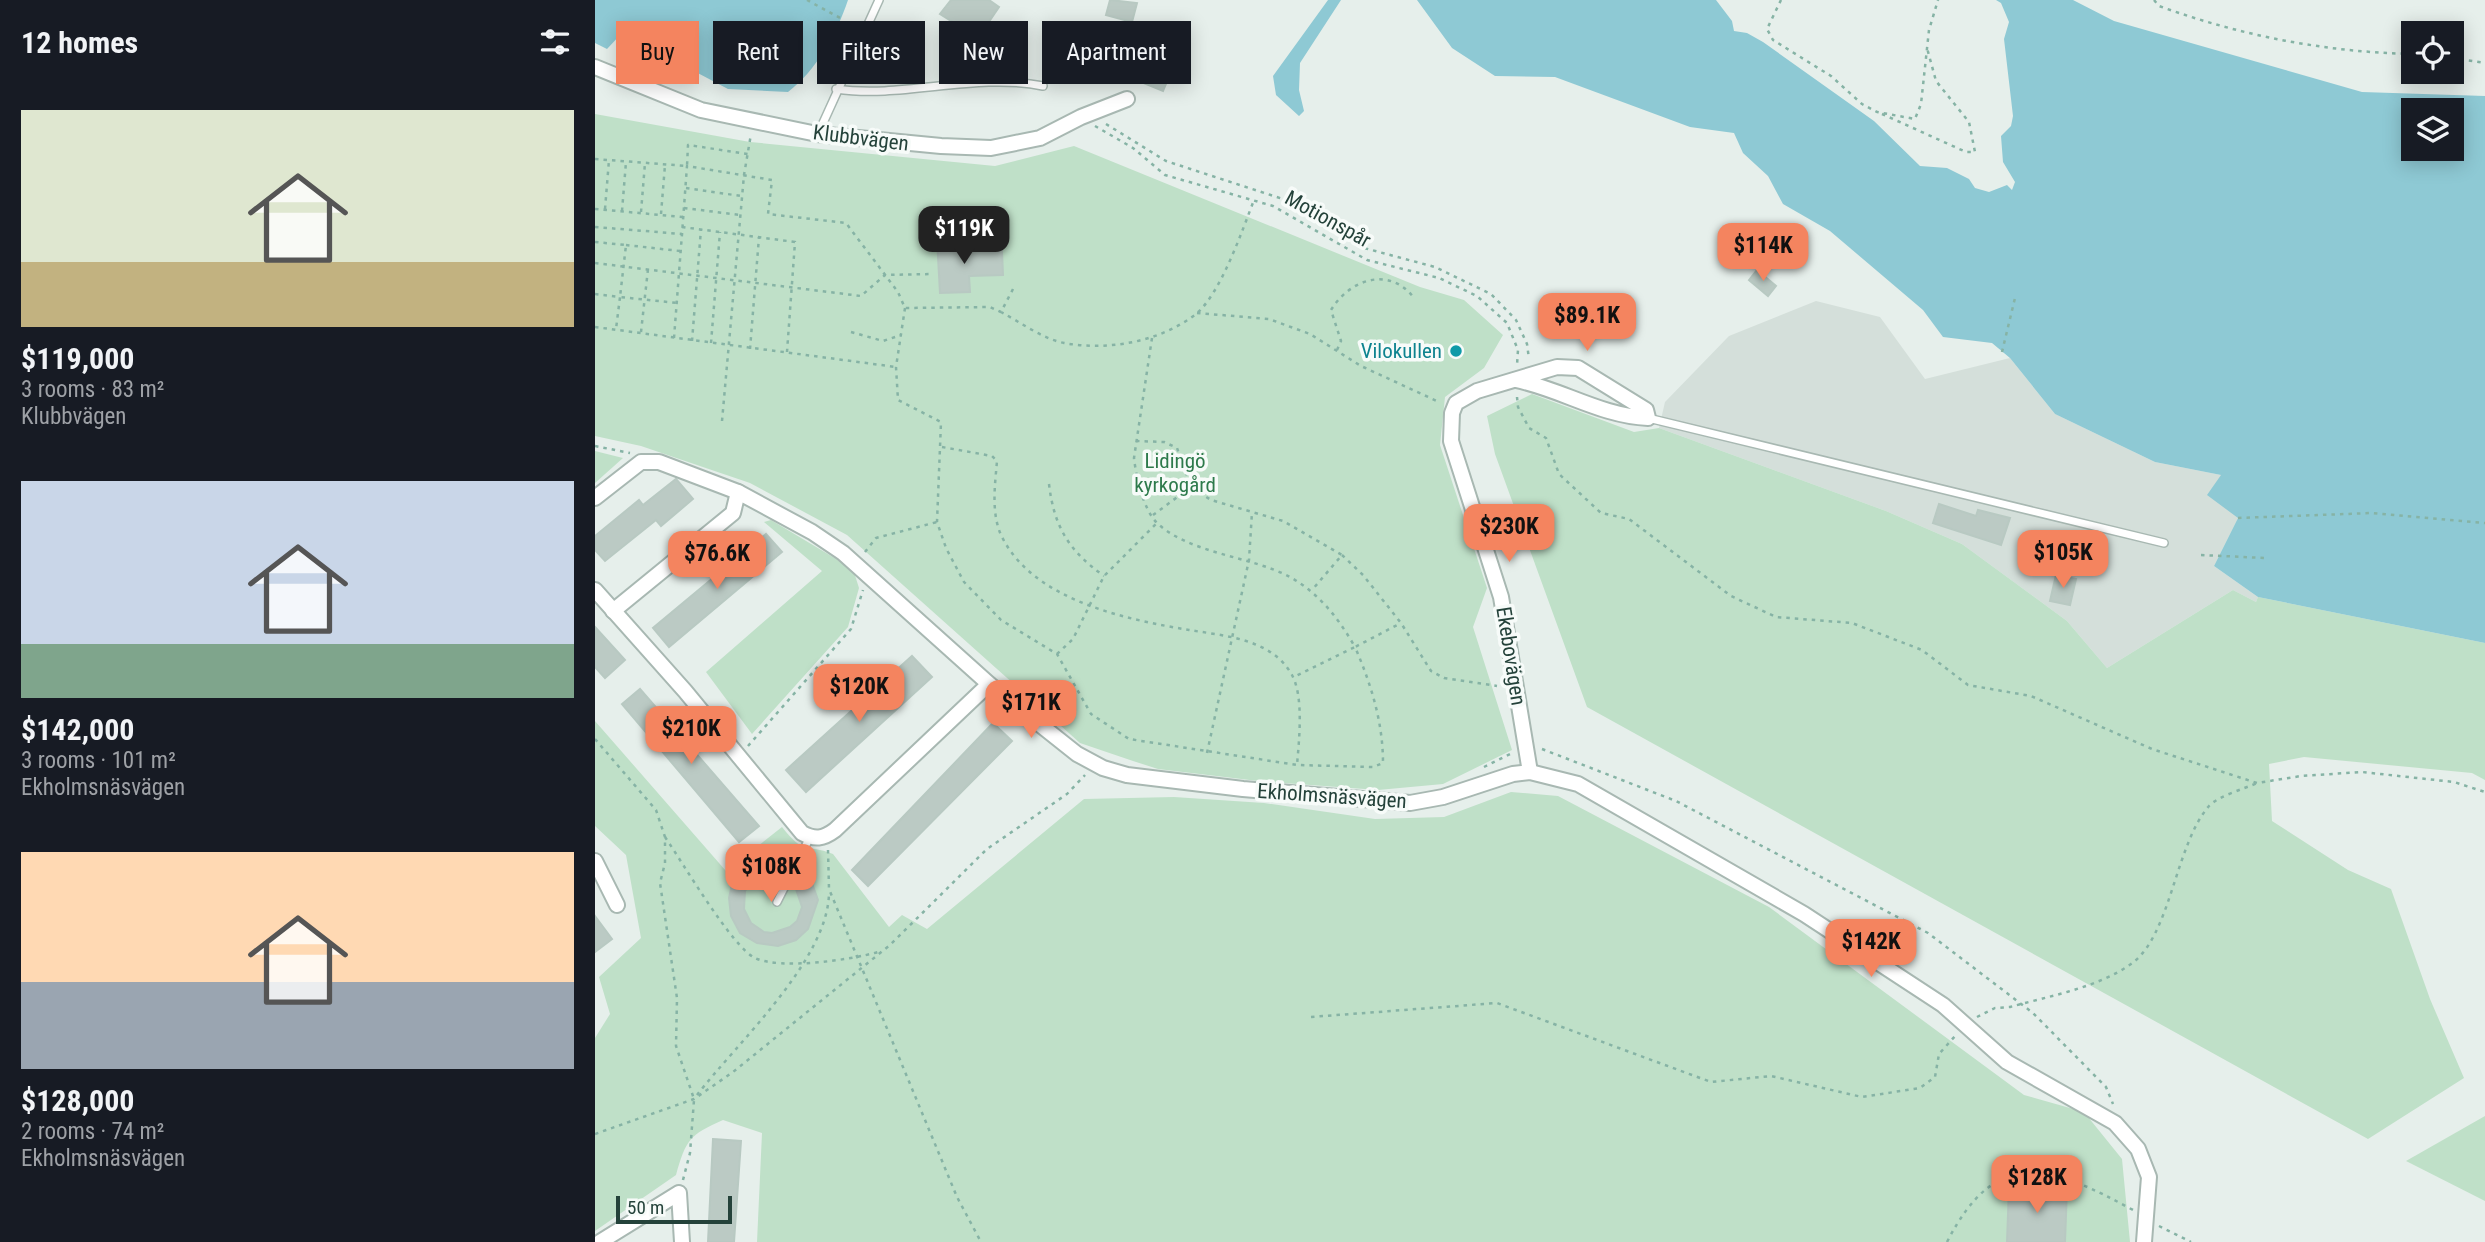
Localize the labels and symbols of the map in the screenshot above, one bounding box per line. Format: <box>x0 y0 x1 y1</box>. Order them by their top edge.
street label: Klubbvägen <box>812 120 910 156</box>
street label: Motionspår <box>1281 186 1375 252</box>
pin: $119K <box>915 206 1013 266</box>
pin: $114K <box>1714 224 1812 283</box>
pin: $89.1K <box>1530 294 1644 353</box>
place label: Vilokullen <box>1361 339 1442 363</box>
marker: Vilokullen <box>1448 343 1464 359</box>
park label: Lidingö kyrkogård <box>1134 449 1216 497</box>
pin: $230K <box>1460 504 1558 564</box>
pin: $105K <box>2014 530 2112 590</box>
pin: $76.6K <box>660 532 774 591</box>
street label: Ekebovägen <box>1491 605 1531 707</box>
pin: $120K <box>810 664 908 724</box>
pin: $171K <box>982 680 1080 740</box>
pin: $210K <box>642 706 740 766</box>
street label: Ekholmsnäsvägen <box>1256 779 1408 813</box>
pin: $108K <box>722 844 820 904</box>
pin: $142K <box>1822 920 1920 979</box>
pin: $128K <box>1988 1156 2086 1215</box>
scale bar <box>616 1193 731 1225</box>

